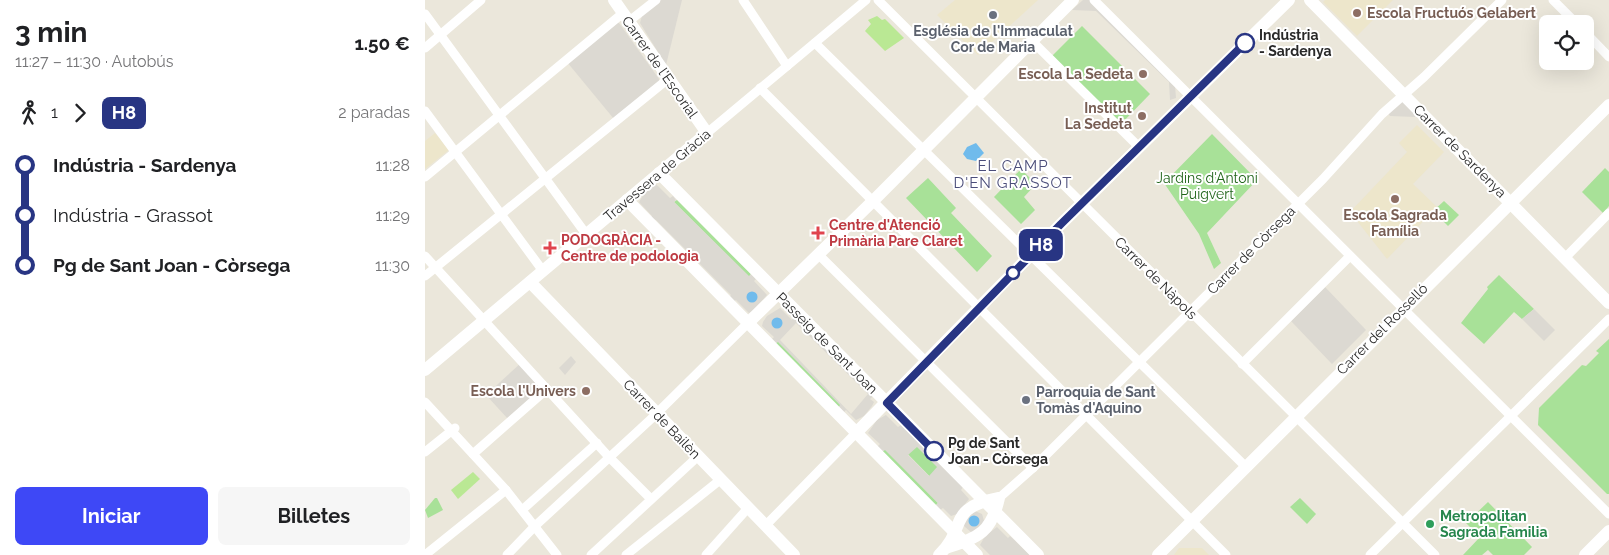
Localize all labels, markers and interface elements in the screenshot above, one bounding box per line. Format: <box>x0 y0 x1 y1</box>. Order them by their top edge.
place label: Escola Fructuós Gelabert <box>1367 5 1537 21</box>
marker: Escola Fructuós Gelabert <box>1351 7 1363 19</box>
marker: Església de l'Immaculat Cor de Maria <box>987 9 999 21</box>
street label: Carrer de l'Escorial <box>619 13 701 121</box>
map controls <box>1539 15 1594 70</box>
button: locate <box>1539 15 1594 70</box>
text: 3 min <box>15 16 87 49</box>
place label: Església de l'Immaculat Cor de Maria <box>913 23 1073 55</box>
place label: Indústria - Sardenya <box>1259 27 1331 59</box>
text: 1.50 € <box>354 32 410 54</box>
marker: Indústria - Sardenya <box>1235 33 1255 53</box>
text: 11:27 – 11:30 · Autobús <box>15 52 174 71</box>
place label: Escola La Sedeta <box>1018 66 1133 82</box>
marker: Escola La Sedeta <box>1137 68 1149 80</box>
icon: walk <box>15 99 43 127</box>
icon: forward <box>66 99 94 127</box>
place label: Institut La Sedeta <box>1065 100 1133 132</box>
street label: Carrer de Sardenya <box>1410 101 1510 201</box>
text: H8 <box>112 102 136 123</box>
text: 1 <box>51 103 58 122</box>
text: 2 paradas <box>338 103 410 122</box>
marker: Institut La Sedeta <box>1136 110 1148 122</box>
street label: Travessera de Gràcia <box>600 126 714 224</box>
text: Indústria - Sardenya <box>53 154 237 176</box>
text: 11:28 <box>375 156 410 175</box>
district label: EL CAMP D'EN GRASSOT <box>954 157 1072 192</box>
park label: Jardins d'Antoni Puigvert <box>1156 170 1258 202</box>
marker: Escola Sagrada Família <box>1389 193 1401 205</box>
street label: Carrer de Còrsega <box>1204 203 1298 297</box>
text: Indústria - Grassot <box>53 204 213 226</box>
text: 11:29 <box>376 206 410 225</box>
place label: Escola Sagrada Família <box>1343 207 1447 239</box>
place label: Centre d'Atenció Primària Pare Claret <box>829 217 964 249</box>
marker: Centre d'Atenció Primària Pare Claret <box>811 226 825 240</box>
line badge: H8 <box>1019 229 1063 261</box>
place label: PODOGRÀCIA - Centre de podologia <box>561 231 699 264</box>
text: H8 <box>1029 234 1053 255</box>
street label: Carrer de Nàpols <box>1112 234 1201 323</box>
marker: PODOGRÀCIA - Centre de podologia <box>543 241 557 255</box>
text: Pg de Sant Joan - Còrsega <box>53 254 290 276</box>
text: 11:30 <box>375 256 410 275</box>
unlabelled marker <box>1006 266 1020 280</box>
street label: Carrer del Rosselló <box>1333 280 1431 378</box>
street label: Passeig de Sant Joan <box>773 289 881 397</box>
street label: Carrer de Bailèn <box>620 376 704 462</box>
place label: Escola l'Univers <box>471 383 576 399</box>
place label: Parroquia de Sant Tomàs d'Aquino <box>1036 384 1156 416</box>
marker: Escola l'Univers <box>580 385 592 397</box>
marker: Parroquia de Sant Tomàs d'Aquino <box>1020 394 1032 406</box>
place label: Pg de Sant Joan - Còrsega <box>948 435 1048 467</box>
marker: Pg de Sant Joan - Còrsega <box>924 441 944 461</box>
button: Iniciar <box>15 487 208 545</box>
button: Billetes <box>218 487 410 545</box>
place label: Metropolitan Sagrada Familia <box>1440 508 1547 540</box>
marker: Metropolitan Sagrada Familia <box>1424 518 1436 530</box>

